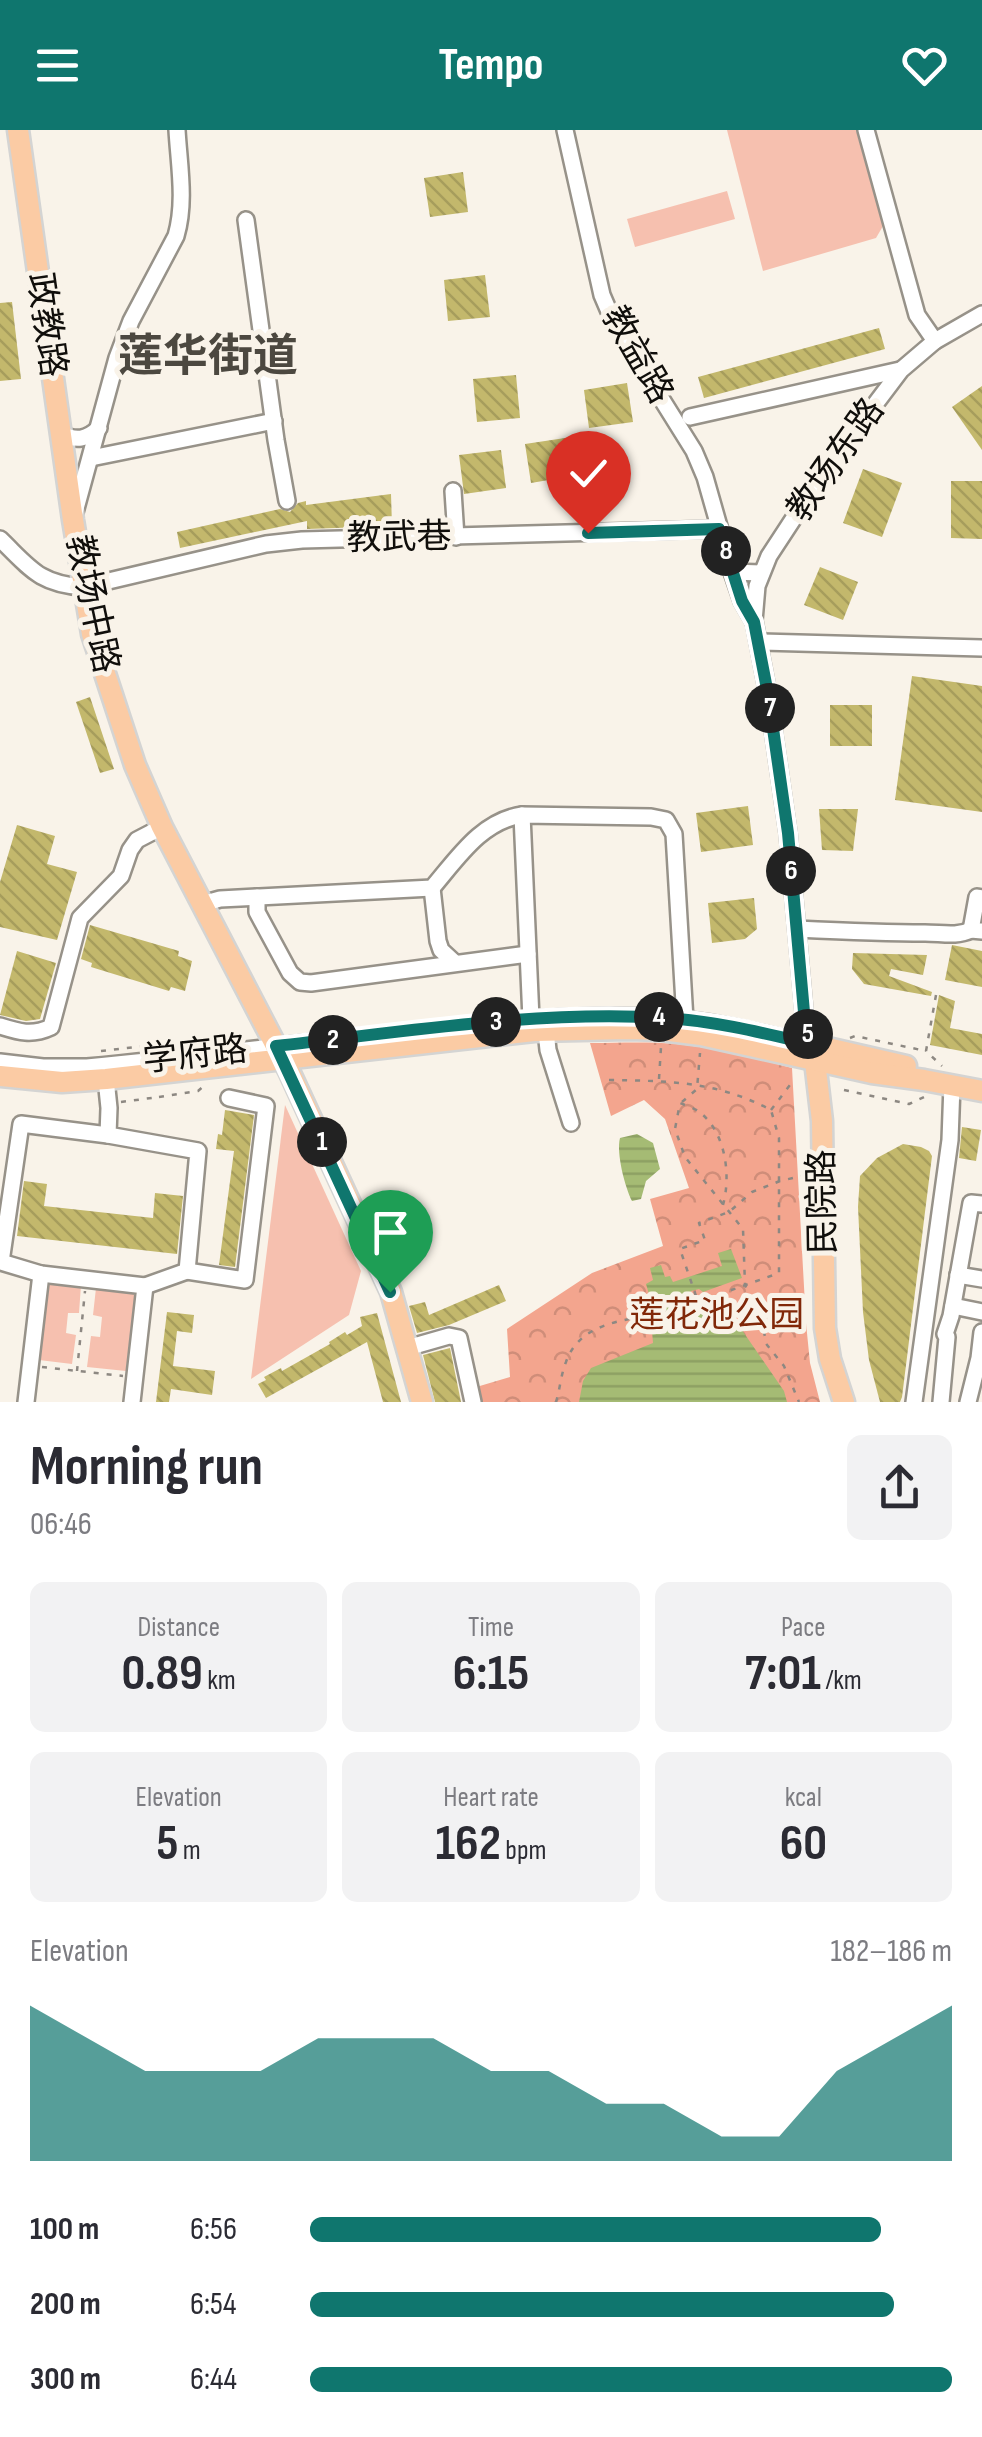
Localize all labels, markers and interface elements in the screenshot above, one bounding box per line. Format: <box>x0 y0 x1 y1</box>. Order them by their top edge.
icon: menu <box>30 38 85 93</box>
text: Tempo <box>438 38 544 93</box>
icon: heart <box>897 38 952 93</box>
street label: 政教路 <box>17 270 75 380</box>
street label: 教益路 <box>592 299 682 411</box>
district label: 莲华街道 <box>118 330 298 385</box>
street label: 教场东路 <box>778 390 894 530</box>
pin <box>546 431 631 534</box>
icon: check <box>561 446 616 501</box>
street label: 教武巷 <box>346 516 452 560</box>
pin: 8 <box>701 526 751 576</box>
street label: 教场中路 <box>56 531 128 677</box>
text: 8 <box>719 534 733 567</box>
pin: 7 <box>745 683 795 733</box>
text: 7 <box>764 691 776 724</box>
pin: 6 <box>766 846 816 896</box>
text: 6 <box>784 854 798 887</box>
pin: 4 <box>634 992 684 1042</box>
pin: 3 <box>471 997 521 1047</box>
text: 4 <box>652 1000 666 1033</box>
text: 3 <box>490 1005 502 1038</box>
pin: 5 <box>783 1009 833 1059</box>
pin: 2 <box>308 1015 358 1065</box>
text: 5 <box>802 1017 814 1050</box>
text: 2 <box>327 1023 339 1056</box>
street label: 学府路 <box>141 1028 249 1082</box>
pin: 1 <box>297 1117 347 1167</box>
text: 1 <box>317 1125 327 1158</box>
street label: 民院路 <box>801 1149 845 1255</box>
pin <box>348 1190 433 1293</box>
icon: arrive <box>363 1205 418 1260</box>
park label: 莲花池公园 <box>629 1294 805 1337</box>
text: Morning run <box>30 1434 263 1501</box>
button: share <box>847 1435 952 1540</box>
text: 06:46 <box>30 1505 92 1544</box>
text: Distance <box>137 1611 220 1644</box>
text: Time <box>468 1611 514 1644</box>
text: Pace <box>781 1611 826 1644</box>
text: 0.89 <box>121 1644 203 1704</box>
text: 6:15 <box>453 1644 529 1704</box>
text: 7:01 <box>745 1644 821 1704</box>
text: km <box>203 1664 236 1697</box>
text: /km <box>821 1664 862 1697</box>
text: Elevation <box>135 1781 222 1814</box>
text: Heart rate <box>443 1781 539 1814</box>
text: kcal <box>785 1781 822 1814</box>
text: 5 <box>156 1814 178 1874</box>
text: 162 <box>436 1814 501 1874</box>
text: 60 <box>780 1814 827 1874</box>
text: m <box>178 1834 201 1867</box>
text: bpm <box>501 1834 546 1867</box>
text: Elevation <box>30 1932 129 1971</box>
text: 182–186 m <box>830 1932 952 1971</box>
text: 100 m <box>30 2210 99 2249</box>
text: 6:56 <box>190 2210 237 2249</box>
text: 200 m <box>30 2285 101 2324</box>
text: 6:54 <box>190 2285 236 2324</box>
text: 300 m <box>30 2360 101 2399</box>
text: 6:44 <box>190 2360 237 2399</box>

